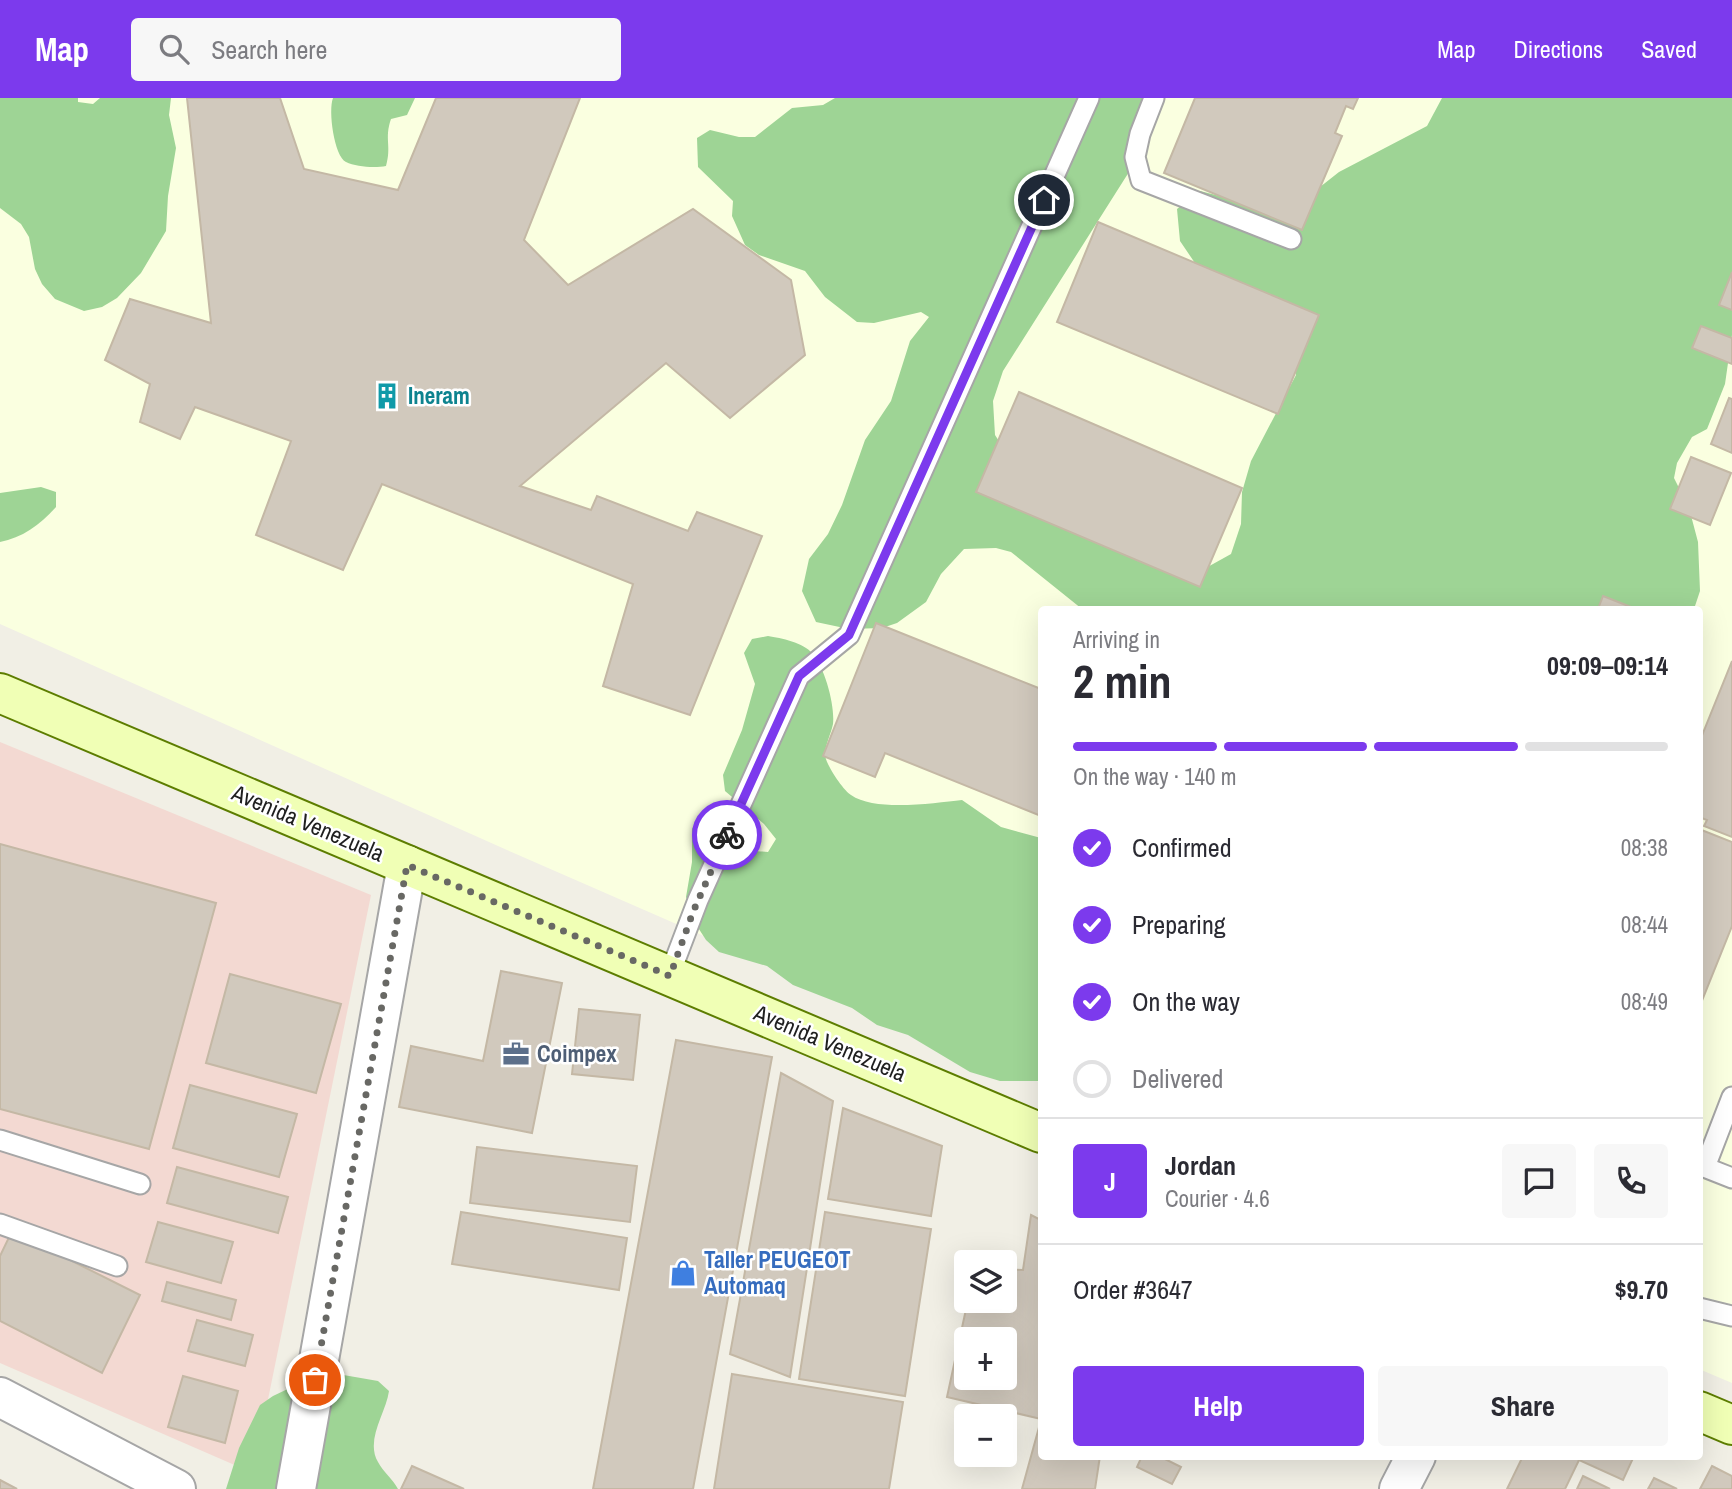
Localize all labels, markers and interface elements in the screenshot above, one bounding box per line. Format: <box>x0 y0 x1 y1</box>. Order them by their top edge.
search box <box>131 18 621 81</box>
text: Map <box>35 27 89 71</box>
icon: search <box>155 30 193 68</box>
text: Search here <box>211 32 327 67</box>
text: Map <box>1437 33 1475 65</box>
text: Directions <box>1513 33 1603 65</box>
text: Saved <box>1641 33 1697 65</box>
pin <box>1014 170 1074 230</box>
icon: home <box>1025 181 1063 219</box>
place label: Ineram <box>408 380 470 411</box>
building icon: Ineram <box>372 381 402 411</box>
text: Arriving in <box>1073 624 1160 655</box>
text: 09:09–09:14 <box>1547 648 1668 683</box>
text: 2 min <box>1073 650 1172 712</box>
text: On the way · 140 m <box>1073 761 1237 792</box>
street label: Avenida Venezuela <box>227 776 389 869</box>
courier <box>692 800 762 870</box>
icon: bike <box>708 816 746 854</box>
icon: check <box>1073 829 1111 867</box>
text: Confirmed <box>1132 830 1232 865</box>
text: 08:38 <box>1621 832 1668 863</box>
icon: check <box>1073 906 1111 944</box>
text: Preparing <box>1132 907 1226 942</box>
text: 08:44 <box>1621 909 1668 940</box>
icon: check <box>1073 983 1111 1021</box>
text: On the way <box>1132 984 1240 1019</box>
text: 08:49 <box>1621 986 1668 1017</box>
street label: Avenida Venezuela <box>749 996 911 1089</box>
place label: Coimpex <box>537 1038 617 1069</box>
office icon: Coimpex <box>501 1039 531 1069</box>
text: Delivered <box>1132 1061 1223 1096</box>
button: chat <box>1502 1144 1576 1218</box>
button: phone <box>1594 1144 1668 1218</box>
text: Jordan <box>1165 1148 1236 1183</box>
text: J <box>1104 1164 1116 1199</box>
text: Courier · 4.6 <box>1165 1183 1270 1214</box>
place label: Taller PEUGEOT Automaq <box>704 1244 851 1301</box>
map controls <box>954 1250 1017 1467</box>
button: layers <box>954 1250 1017 1313</box>
shop icon: Taller PEUGEOT Automaq <box>668 1258 698 1288</box>
text: Order #3647 <box>1073 1272 1193 1307</box>
text: $9.70 <box>1615 1272 1668 1307</box>
button: + <box>954 1327 1017 1390</box>
pin <box>285 1350 345 1410</box>
icon: bag <box>296 1361 334 1399</box>
button: Help <box>1073 1366 1364 1446</box>
button: Share <box>1378 1366 1668 1446</box>
button: − <box>954 1404 1017 1467</box>

